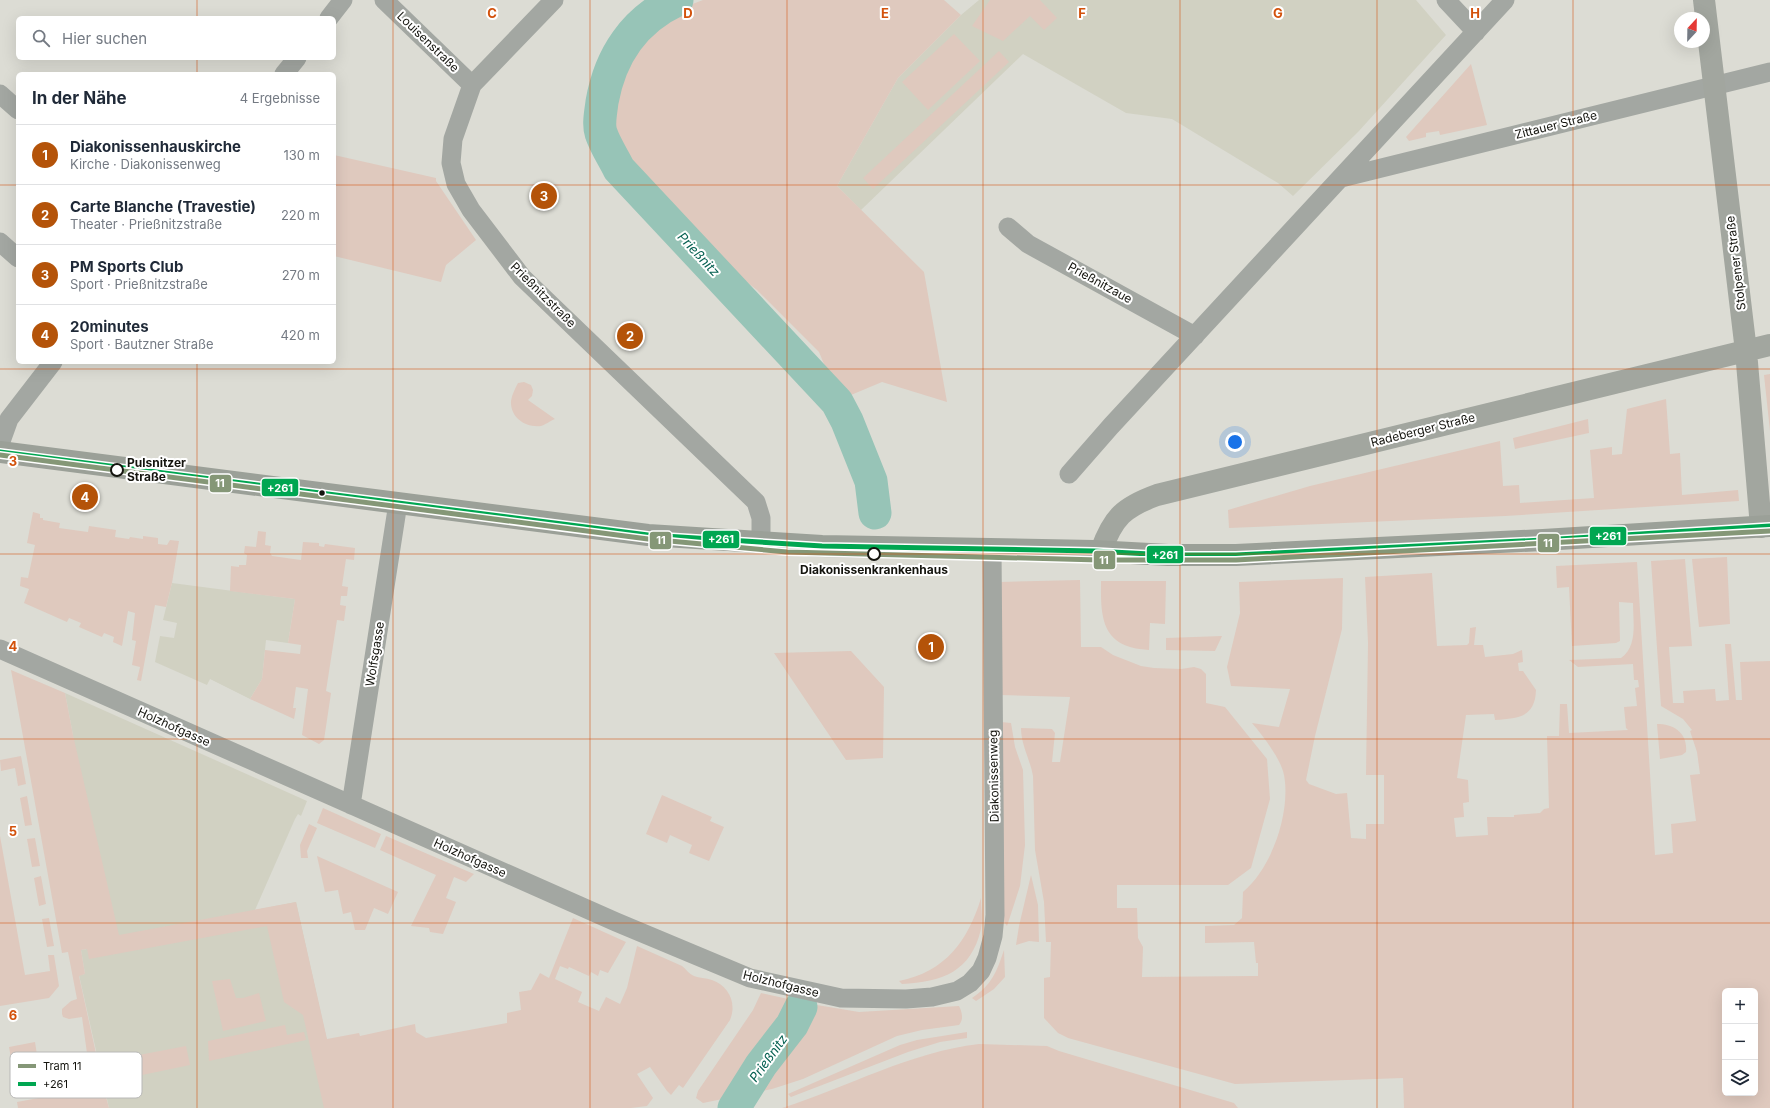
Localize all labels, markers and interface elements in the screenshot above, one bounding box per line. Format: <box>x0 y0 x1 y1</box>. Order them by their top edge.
text: C <box>487 5 497 21</box>
text: D <box>683 5 693 21</box>
text: E <box>881 5 889 21</box>
text: F <box>1078 5 1086 21</box>
text: G <box>1273 5 1283 21</box>
text: H <box>1470 5 1480 21</box>
street label: Louisenstraße <box>394 8 462 75</box>
north arrow <box>1674 12 1710 48</box>
search box <box>16 16 336 60</box>
icon: search <box>30 27 52 49</box>
text: Hier suchen <box>62 29 147 48</box>
text: In der Nähe <box>32 88 127 108</box>
text: 4 Ergebnisse <box>240 90 320 106</box>
street label: Zittauer Straße <box>1513 107 1598 142</box>
text: Diakonissenhauskirche <box>70 137 241 156</box>
text: 1 <box>42 147 48 163</box>
text: 130 m <box>283 147 320 163</box>
text: Kirche · Diakonissenweg <box>70 156 221 172</box>
pin: 3 <box>531 181 557 211</box>
text: Carte Blanche (Travestie) <box>70 197 256 216</box>
text: 2 <box>41 207 49 223</box>
text: 220 m <box>281 207 320 223</box>
street label: Stolpener Straße <box>1722 215 1749 311</box>
text: Theater · Prießnitzstraße <box>70 216 222 232</box>
water label: Prießnitz <box>675 229 723 279</box>
text: PM Sports Club <box>70 257 183 276</box>
street label: Prießnitzstraße <box>508 259 579 330</box>
street label: Prießnitzaue <box>1066 259 1135 306</box>
text: 3 <box>41 267 49 283</box>
text: 270 m <box>282 267 320 283</box>
text: Sport · Prießnitzstraße <box>70 276 208 292</box>
text: 20minutes <box>70 317 149 336</box>
pin: 2 <box>617 321 643 351</box>
text: 4 <box>41 327 49 343</box>
text: 420 m <box>280 327 320 343</box>
text: Sport · Bautzner Straße <box>70 336 214 352</box>
street label: Radeberger Straße <box>1369 409 1477 450</box>
your location <box>1225 432 1245 452</box>
text: 3 <box>9 453 17 469</box>
place label: Pulsnitzer Straße <box>127 455 186 484</box>
marker: Pulsnitzer Straße <box>110 463 124 477</box>
line badge: 11 <box>209 474 232 493</box>
text: 11 <box>215 476 225 490</box>
line badge: +261 <box>261 478 299 497</box>
text: +261 <box>267 481 293 495</box>
pin: 4 <box>72 482 98 512</box>
unlabelled marker <box>317 488 327 498</box>
line badge: +261 <box>1589 526 1627 546</box>
text: +261 <box>1595 529 1621 543</box>
line badge: +261 <box>702 530 740 549</box>
line badge: 11 <box>649 531 672 550</box>
text: +261 <box>708 532 734 546</box>
text: 11 <box>656 533 666 547</box>
line badge: 11 <box>1537 533 1560 553</box>
text: 11 <box>1543 536 1553 550</box>
line badge: +261 <box>1146 545 1184 564</box>
marker: Diakonissenkrankenhaus <box>867 547 881 561</box>
text: +261 <box>1152 548 1178 562</box>
line badge: 11 <box>1093 550 1116 570</box>
text: 11 <box>1099 553 1109 567</box>
place label: Diakonissenkrankenhaus <box>800 562 948 577</box>
street label: Wolfsgasse <box>362 620 387 687</box>
pin: 1 <box>918 632 944 662</box>
text: 4 <box>9 638 18 654</box>
street label: Holzhofgasse <box>136 704 213 749</box>
street label: Diakonissenweg <box>985 730 1002 822</box>
text: 5 <box>9 823 17 839</box>
street label: Holzhofgasse <box>432 835 509 880</box>
street label: Holzhofgasse <box>742 967 821 1000</box>
map controls <box>1722 988 1758 1096</box>
button: + <box>1722 988 1758 1024</box>
text: 6 <box>9 1007 17 1023</box>
button: − <box>1722 1024 1758 1060</box>
water label: Prießnitz <box>746 1031 790 1085</box>
legend <box>10 1052 142 1098</box>
text: Tram 11 <box>43 1059 81 1073</box>
button: layers <box>1722 1060 1758 1096</box>
text: +261 <box>43 1077 68 1091</box>

